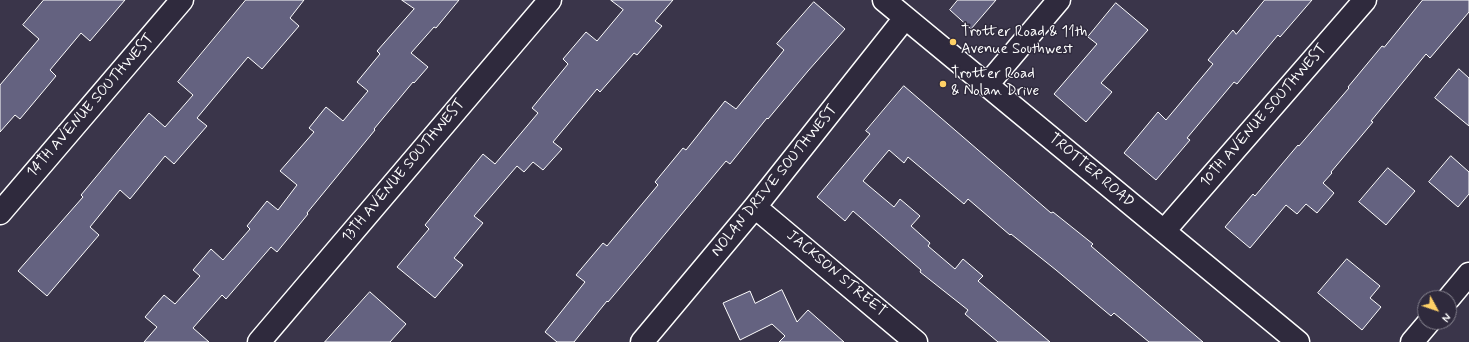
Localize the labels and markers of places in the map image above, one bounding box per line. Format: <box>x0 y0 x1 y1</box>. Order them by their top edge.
place label: Trotter Road & 11th Avenue Southwest <box>961 24 1087 59</box>
marker: Trotter Road & 11th Avenue Southwest <box>948 37 958 47</box>
place label: Trotter Road & Nolan Drive <box>951 66 1039 101</box>
marker: Trotter Road & Nolan Drive <box>938 79 948 89</box>

